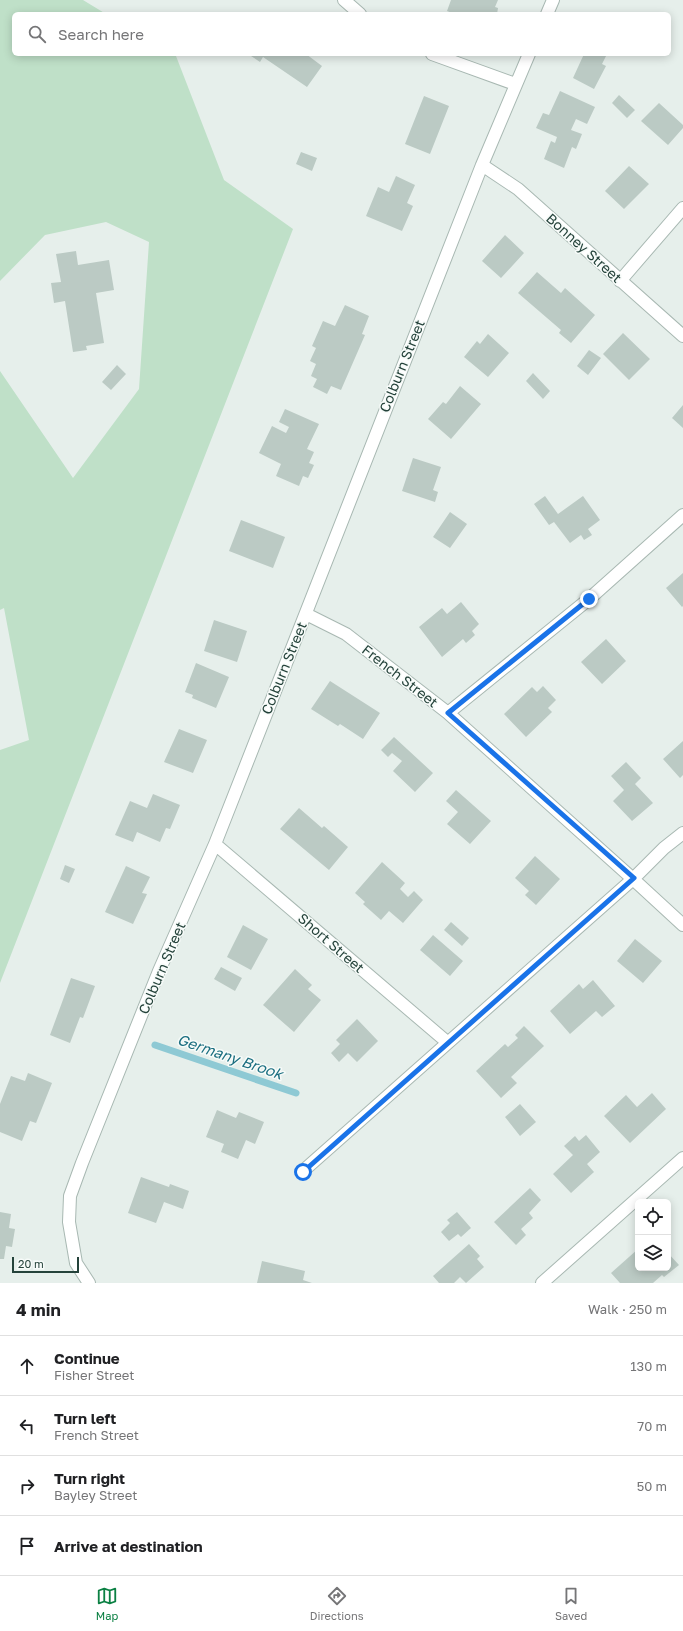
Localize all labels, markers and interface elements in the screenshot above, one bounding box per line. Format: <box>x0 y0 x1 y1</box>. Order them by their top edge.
search box <box>12 12 671 56</box>
icon: search <box>26 23 48 45</box>
text: Search here <box>58 25 144 43</box>
street label: Bonney Street <box>543 209 626 286</box>
street label: Colburn Street <box>375 317 428 415</box>
route end <box>580 590 598 608</box>
street label: Colburn Street <box>257 619 310 717</box>
street label: French Street <box>359 641 442 710</box>
street label: Short Street <box>295 909 368 976</box>
street label: Colburn Street <box>134 919 189 1016</box>
water label: Germany Brook <box>175 1030 287 1084</box>
route start <box>294 1163 312 1181</box>
map controls <box>635 1199 671 1271</box>
button: locate <box>635 1199 671 1235</box>
button: layers <box>635 1235 671 1271</box>
scale bar <box>12 1255 79 1274</box>
text: 20 m <box>18 1257 44 1270</box>
text: 4 min <box>16 1299 61 1320</box>
text: Walk · 250 m <box>588 1301 667 1317</box>
text: Continue <box>54 1349 120 1367</box>
icon: ahead <box>16 1355 38 1377</box>
text: 130 m <box>630 1358 667 1374</box>
text: Fisher Street <box>54 1367 134 1383</box>
text: Turn left <box>54 1409 116 1427</box>
icon: left <box>16 1415 38 1437</box>
text: 70 m <box>637 1418 667 1434</box>
text: French Street <box>54 1427 139 1443</box>
text: Turn right <box>54 1469 125 1487</box>
icon: right <box>16 1475 38 1497</box>
text: 50 m <box>637 1478 667 1494</box>
text: Bayley Street <box>54 1487 137 1503</box>
icon: arrive <box>16 1535 38 1557</box>
text: Arrive at destination <box>54 1537 203 1555</box>
tab: Map <box>96 1585 118 1622</box>
tab: Directions <box>310 1585 364 1622</box>
tab: Saved <box>555 1585 587 1622</box>

